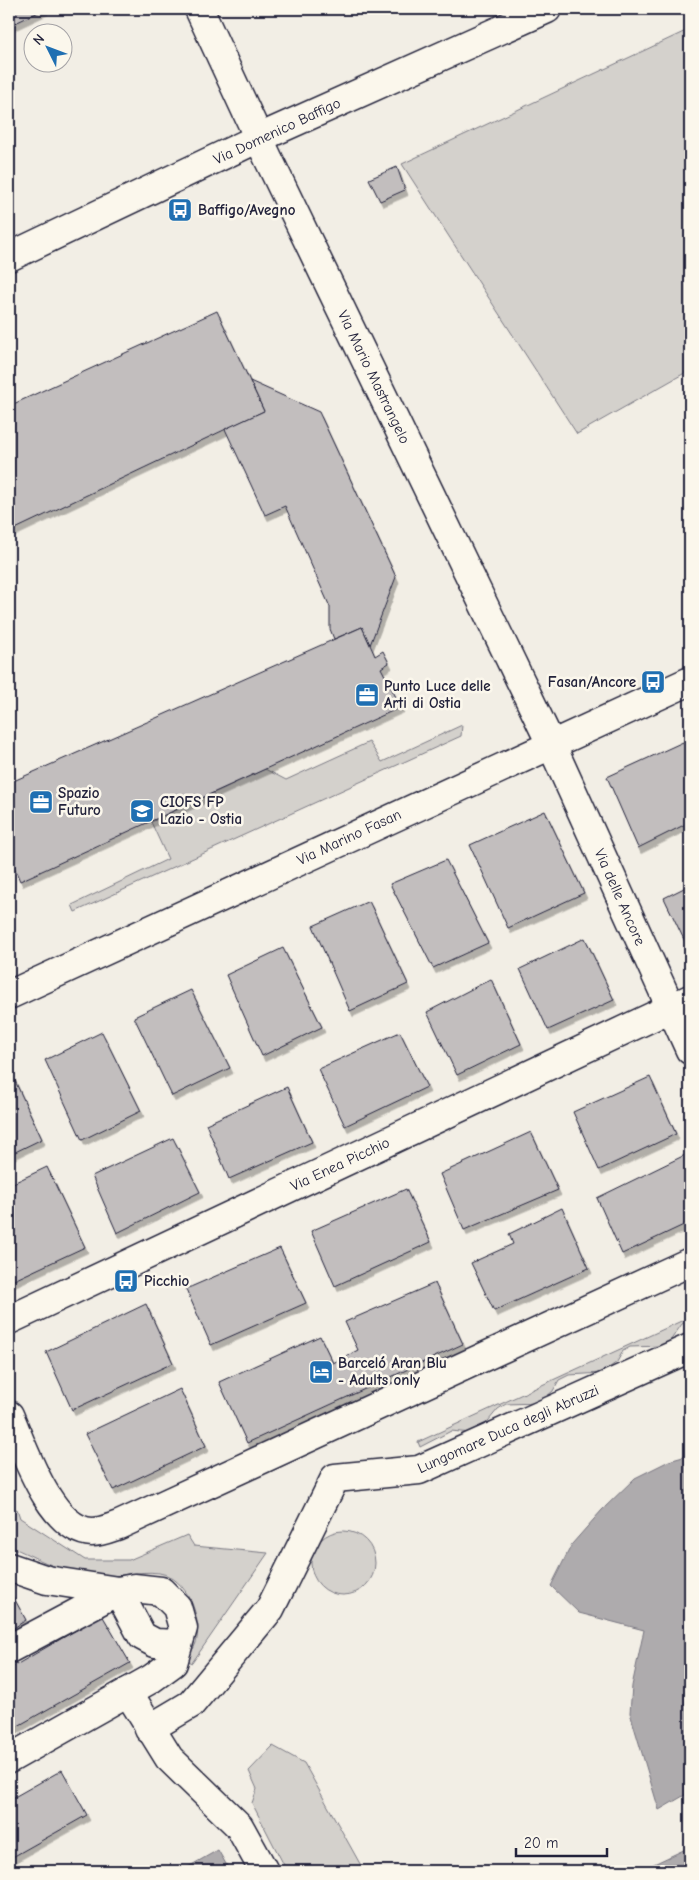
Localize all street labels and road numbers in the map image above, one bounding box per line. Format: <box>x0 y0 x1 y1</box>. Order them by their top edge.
street label: Via Domenico Baffigo <box>211 94 343 168</box>
street label: Via Mario Mastrangelo <box>334 307 414 447</box>
street label: Via Marino Fasan <box>294 805 404 869</box>
street label: Via delle Ancore <box>591 846 650 949</box>
street label: Via Enea Picchio <box>288 1133 393 1195</box>
street label: Lungomare Duca degli Abruzzi <box>415 1381 601 1477</box>

